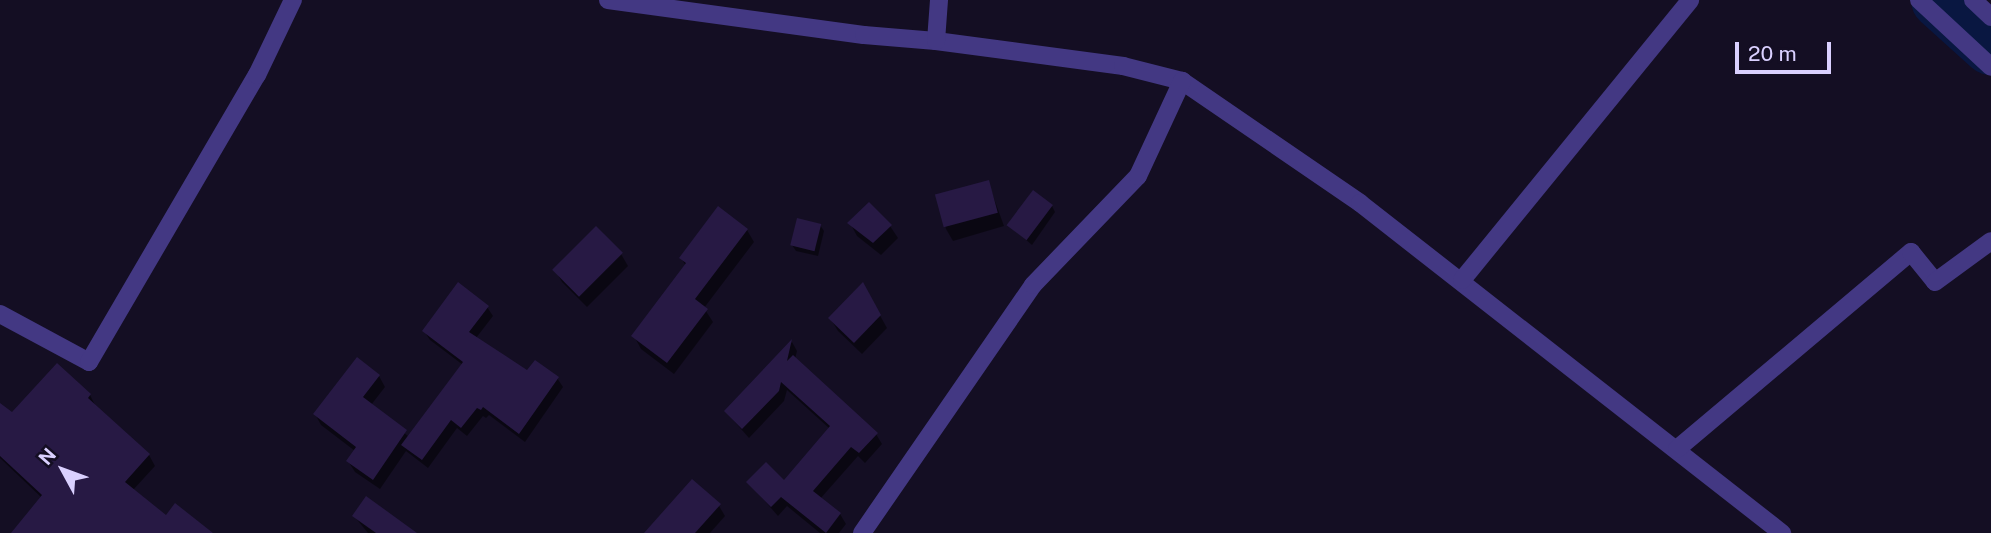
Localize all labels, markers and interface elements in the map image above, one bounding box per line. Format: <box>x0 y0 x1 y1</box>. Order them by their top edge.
scale bar <box>1739 28 1835 72</box>
text: 20 m <box>1748 41 1797 66</box>
north arrow <box>28 435 98 505</box>
text: N <box>34 443 60 469</box>

